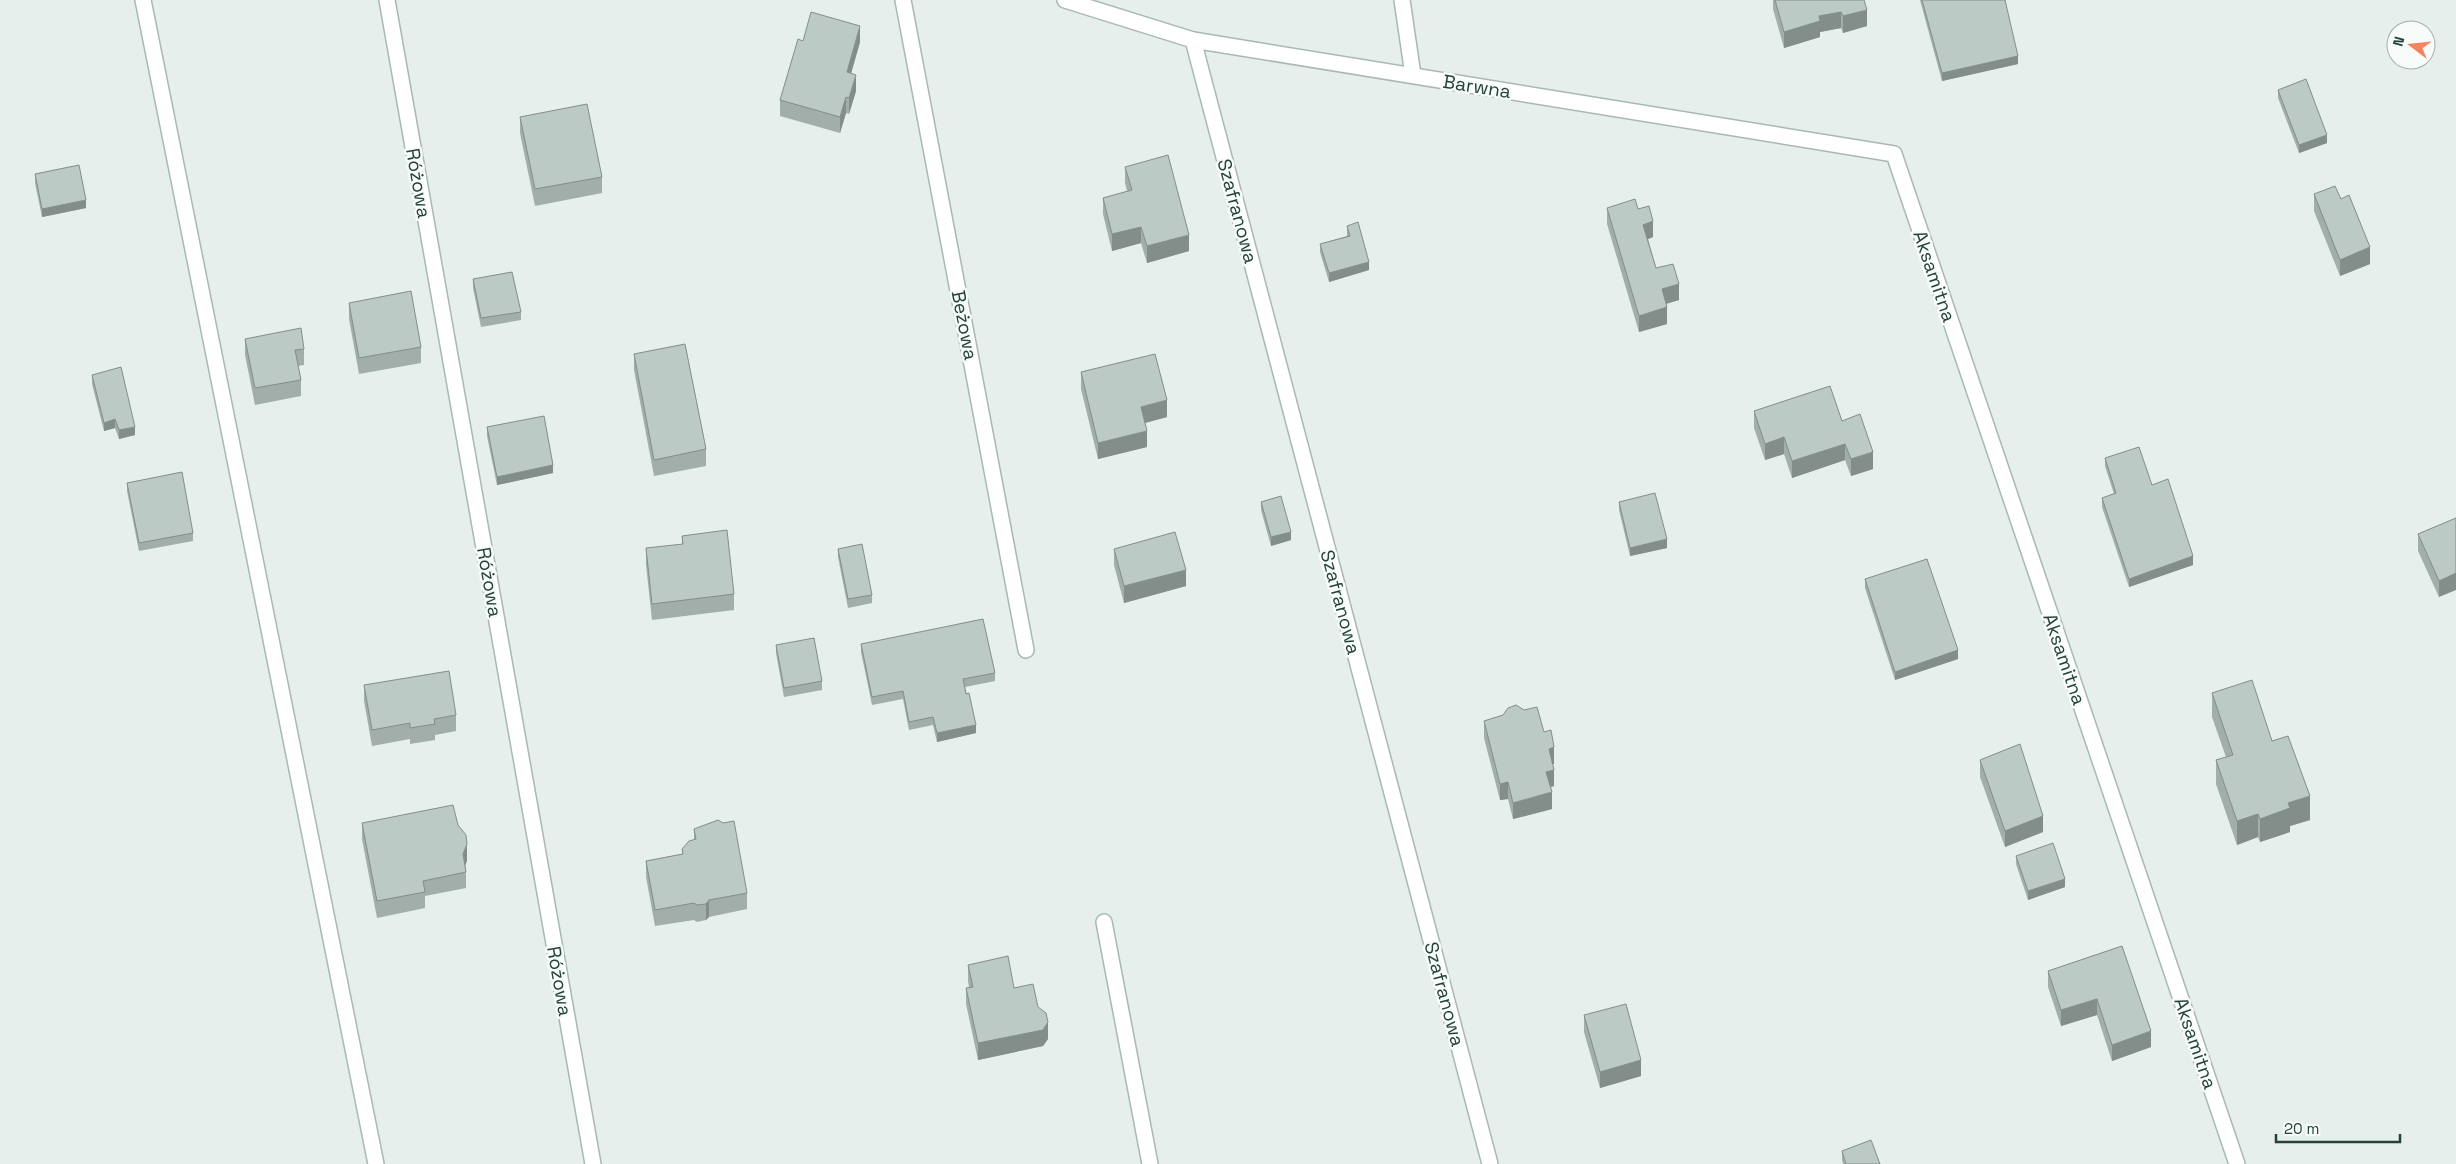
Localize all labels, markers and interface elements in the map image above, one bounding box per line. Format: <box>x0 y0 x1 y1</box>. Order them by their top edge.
north arrow <box>2386 20 2436 70</box>
text: N <box>2389 34 2408 48</box>
street label: Barwna <box>1441 69 1513 104</box>
street label: Różowa <box>400 146 437 220</box>
street label: Szafranowa <box>1212 156 1263 266</box>
street label: Aksamitna <box>1907 227 1962 325</box>
street label: Beżowa <box>946 288 984 362</box>
street label: Różowa <box>471 545 508 619</box>
street label: Szafranowa <box>1315 547 1366 657</box>
street label: Aksamitna <box>2037 610 2092 708</box>
street label: Szafranowa <box>1419 939 1470 1049</box>
street label: Różowa <box>541 944 578 1018</box>
street label: Aksamitna <box>2168 994 2223 1092</box>
scale bar <box>2276 1112 2400 1144</box>
text: 20 m <box>2284 1119 2319 1138</box>

